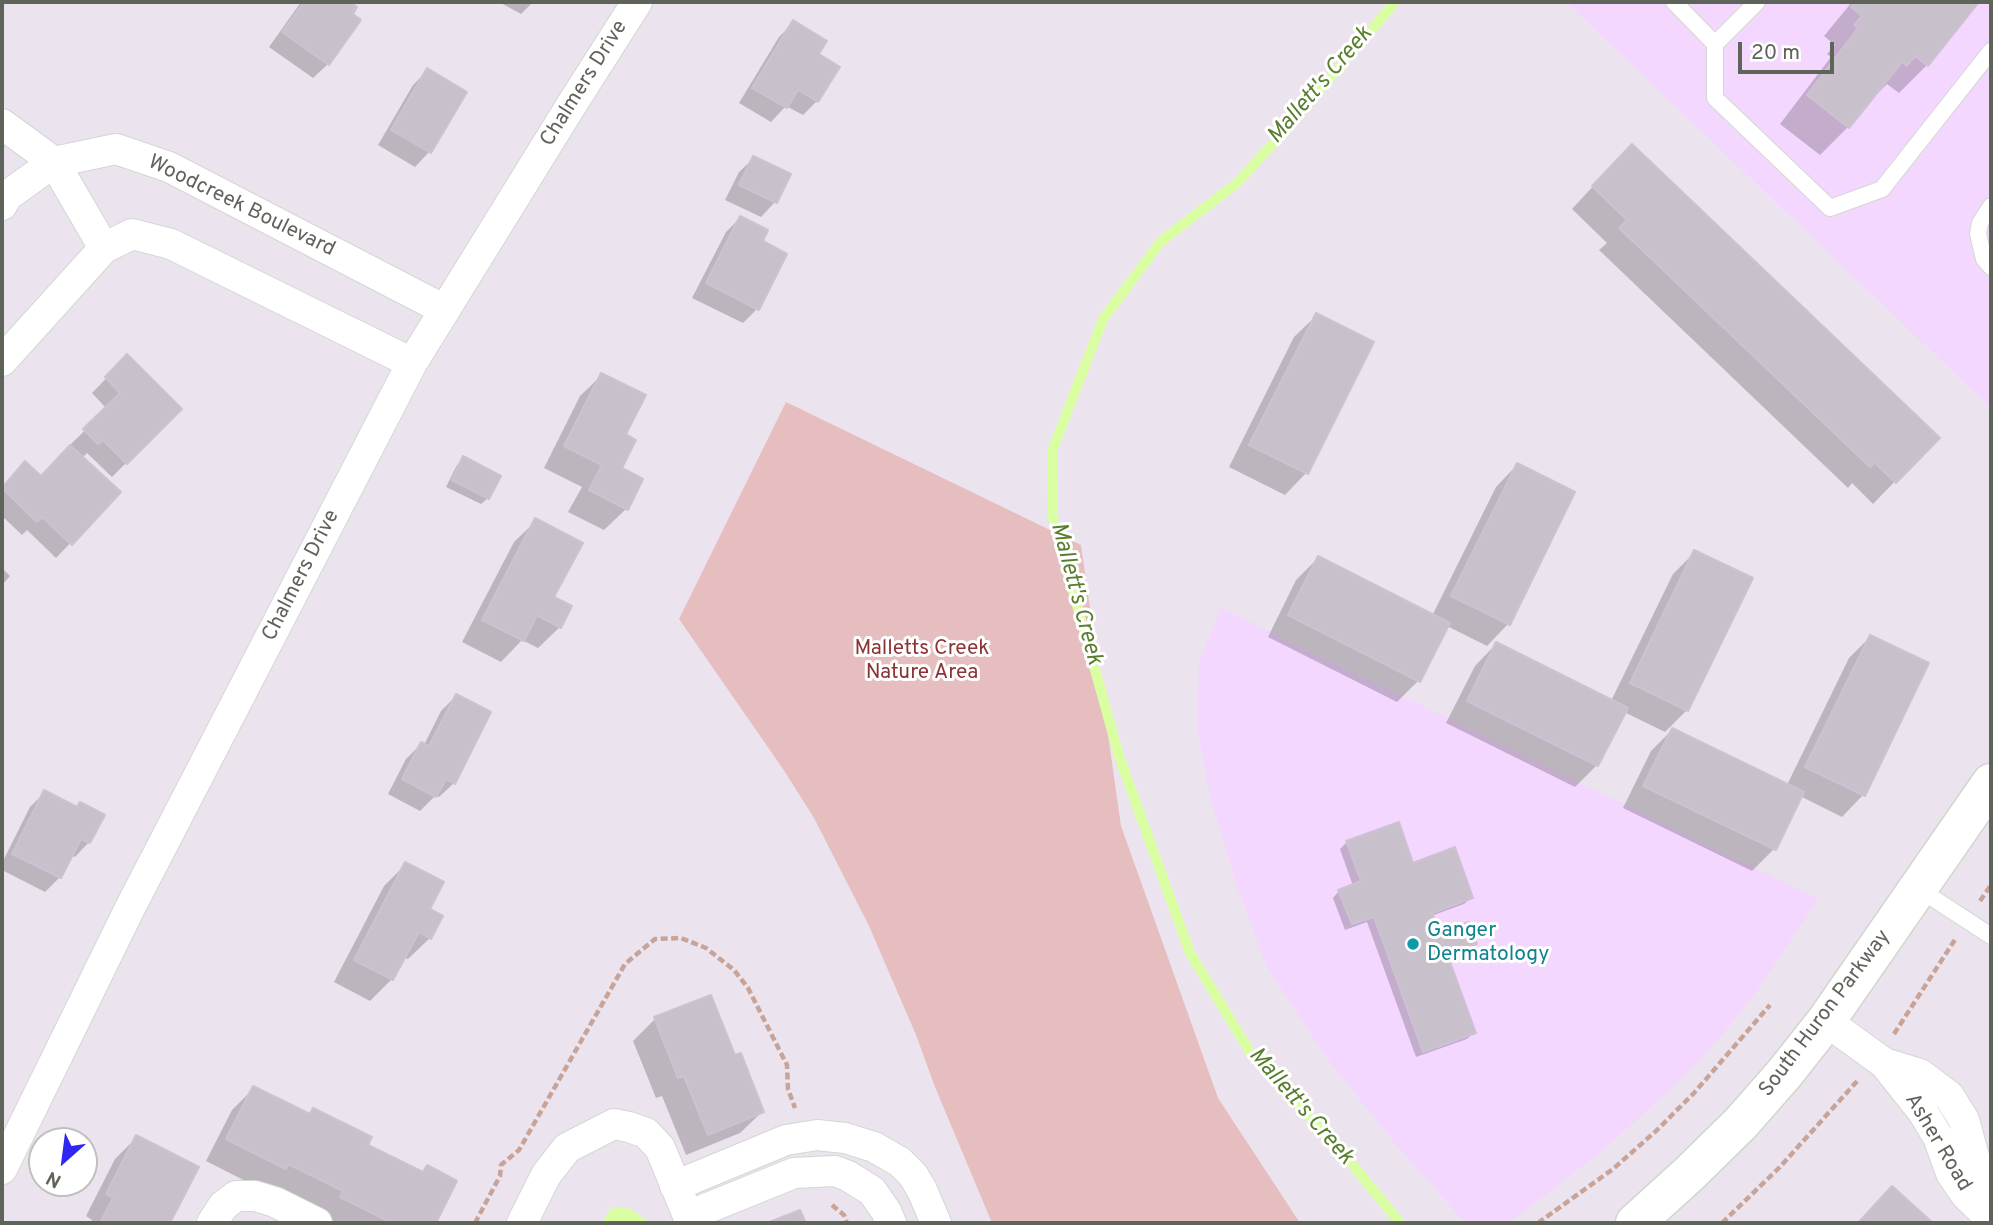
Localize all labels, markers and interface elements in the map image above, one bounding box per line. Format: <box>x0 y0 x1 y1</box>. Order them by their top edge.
street label: Chalmers Drive <box>536 16 634 152</box>
water label: Mallett's Creek <box>1263 22 1379 150</box>
scale bar <box>1741 28 1837 72</box>
text: 20 m <box>1751 40 1800 67</box>
street label: Woodcreek Boulevard <box>143 151 339 263</box>
street label: Chalmers Drive <box>258 506 346 646</box>
water label: Mallett's Creek <box>1043 520 1107 668</box>
park label: Malletts Creek Nature Area <box>855 637 989 687</box>
place label: Ganger Dermatology <box>1427 919 1549 969</box>
street label: South Huron Parkway <box>1755 925 1897 1103</box>
marker: Ganger Dermatology <box>1405 936 1421 952</box>
water label: Mallett's Creek <box>1242 1043 1358 1171</box>
street label: Asher Road <box>1898 1090 1976 1196</box>
north arrow <box>28 1127 98 1197</box>
text: N <box>42 1165 66 1193</box>

